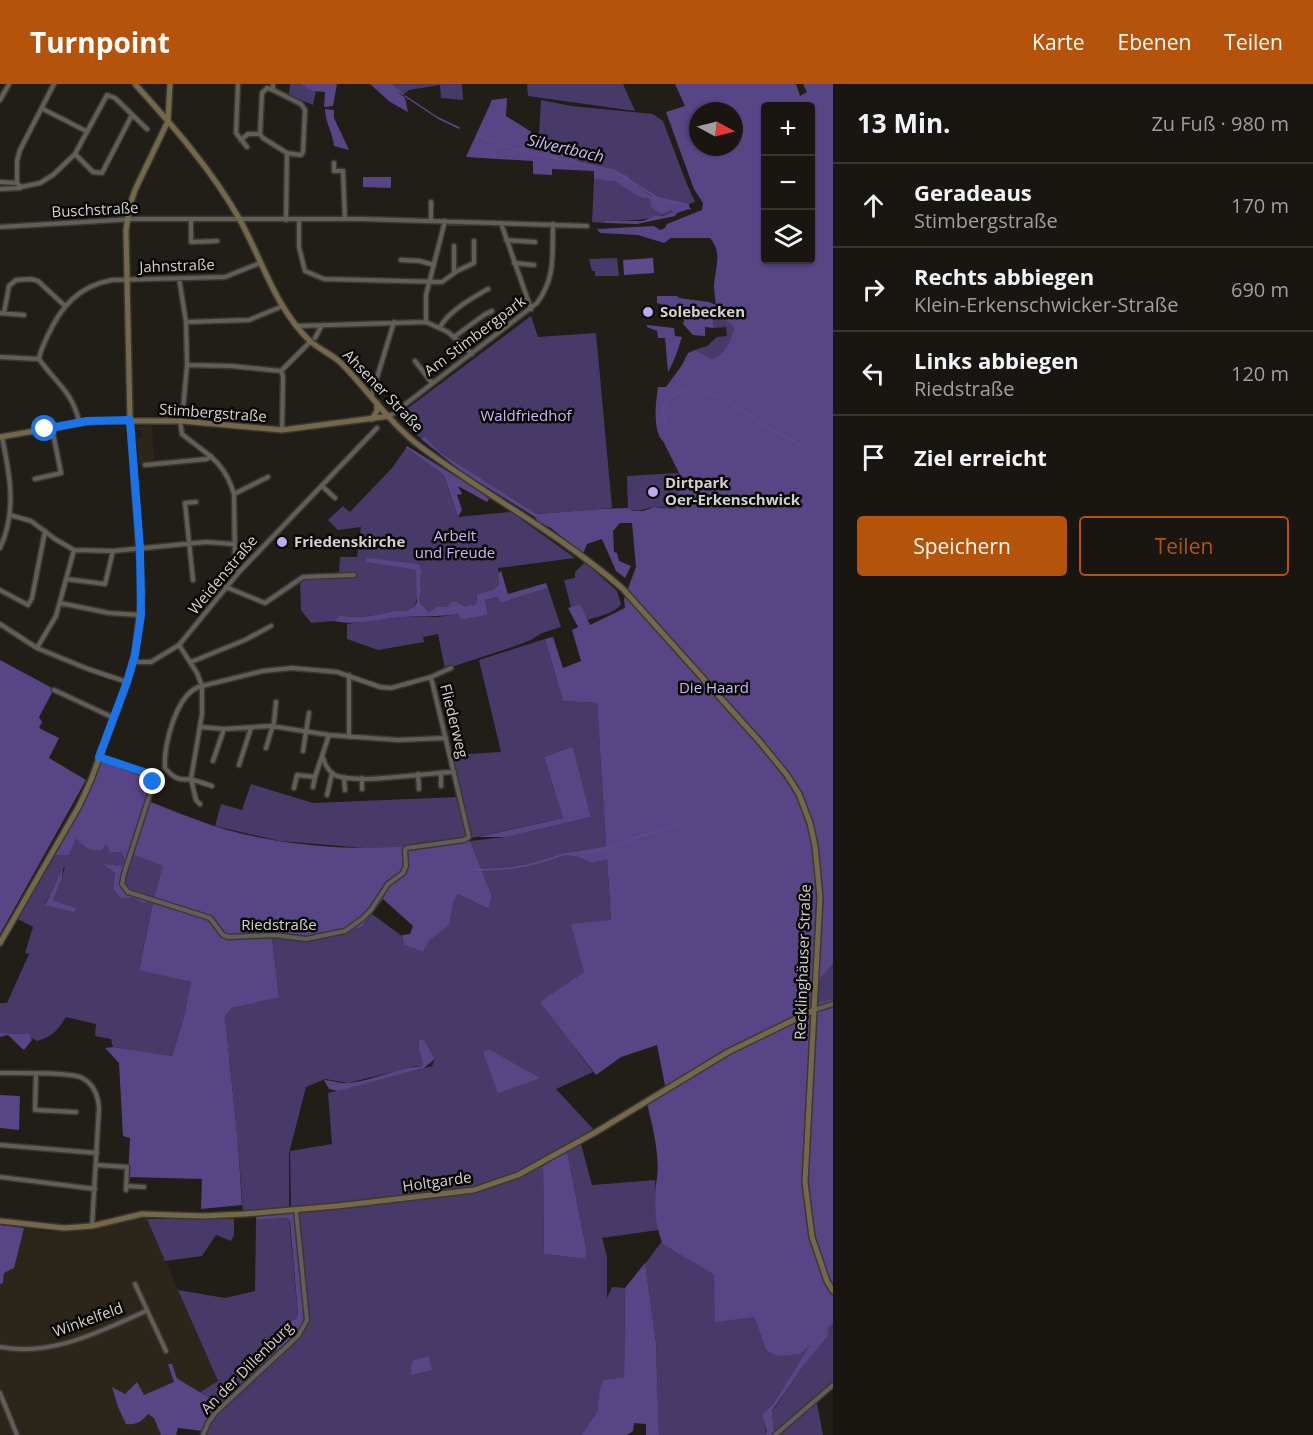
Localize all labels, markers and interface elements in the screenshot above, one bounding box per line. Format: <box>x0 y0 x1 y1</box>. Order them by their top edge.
text: Turnpoint <box>30 23 170 61</box>
text: Karte <box>1032 28 1085 56</box>
text: Ebenen <box>1118 28 1191 56</box>
text: Teilen <box>1224 28 1283 56</box>
north arrow <box>689 102 743 156</box>
map controls <box>761 102 815 264</box>
button: + <box>761 102 815 156</box>
text: 13 Min. <box>857 105 950 141</box>
text: Zu Fuß · 980 m <box>1151 110 1289 137</box>
water label: Silvertbach <box>526 129 606 167</box>
button: − <box>761 156 815 210</box>
text: Geradeaus <box>914 177 1032 207</box>
icon: ahead <box>857 189 890 222</box>
text: 170 m <box>1231 192 1289 219</box>
street label: Buschstraße <box>51 197 139 221</box>
text: Stimbergstraße <box>914 207 1058 234</box>
button: layers <box>761 210 815 264</box>
street label: Jahnstraße <box>137 254 215 276</box>
text: Rechts abbiegen <box>914 261 1094 291</box>
icon: right <box>857 273 890 306</box>
text: 690 m <box>1231 276 1289 303</box>
street label: Am Stimbergpark <box>420 290 529 380</box>
text: Klein-Erkenschwicker-Straße <box>914 291 1178 318</box>
place label: Solebecken <box>660 301 745 321</box>
marker: Solebecken <box>641 305 655 319</box>
street label: Ahsener Straße <box>339 345 428 436</box>
text: Links abbiegen <box>914 345 1079 375</box>
icon: left <box>857 357 890 390</box>
text: 120 m <box>1231 360 1289 387</box>
text: Riedstraße <box>914 375 1015 402</box>
street label: Stimbergstraße <box>159 398 268 426</box>
park label: Waldfriedhof <box>481 405 572 425</box>
route start <box>31 415 57 441</box>
icon: arrive <box>857 441 890 474</box>
text: Ziel erreicht <box>914 442 1047 472</box>
place label: Dirtpark Oer-Erkenschwick <box>665 472 801 509</box>
marker: Dirtpark Oer-Erkenschwick <box>646 485 660 499</box>
button: Speichern <box>857 516 1067 576</box>
button: Teilen <box>1079 516 1289 576</box>
park label: Arbeit und Freude <box>415 525 495 562</box>
street label: Weidenstraße <box>183 531 261 618</box>
place label: Friedenskirche <box>294 531 405 551</box>
marker: Friedenskirche <box>275 535 289 549</box>
park label: Die Haard <box>679 677 749 697</box>
street label: Fliederweg <box>436 682 474 760</box>
route end <box>139 768 165 794</box>
street label: Recklinghäuser Straße <box>789 884 815 1040</box>
street label: Riedstraße <box>241 914 317 934</box>
street label: Holtgarde <box>401 1166 473 1196</box>
street label: Winkelfeld <box>50 1297 126 1341</box>
street label: An der Dillenburg <box>196 1317 297 1418</box>

